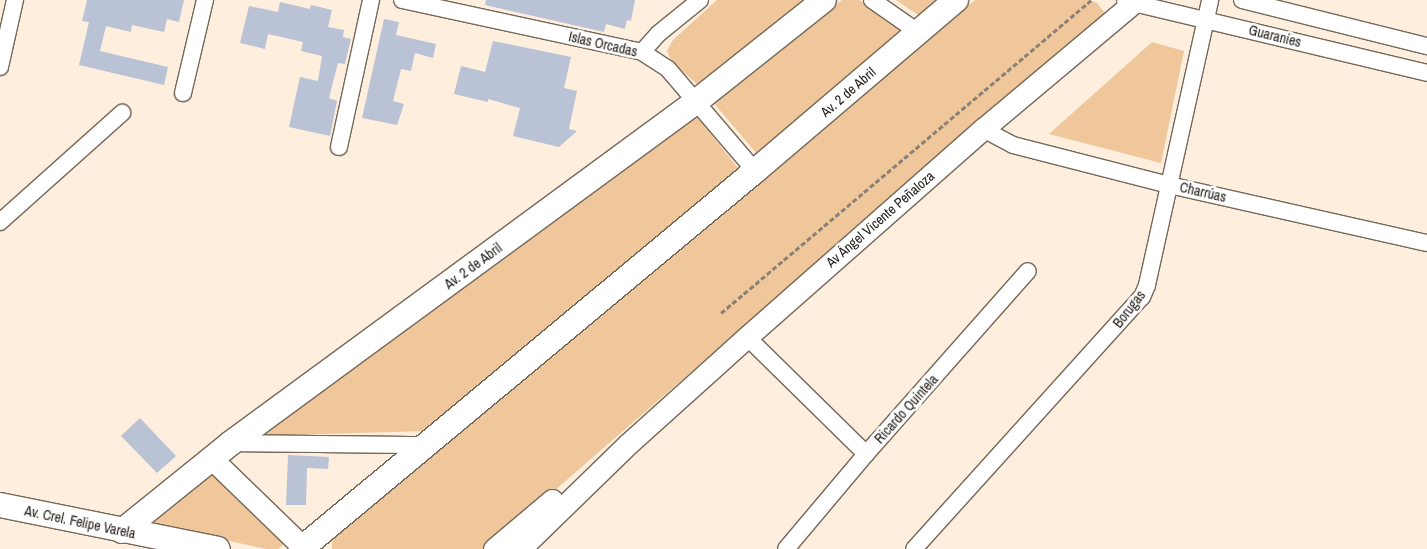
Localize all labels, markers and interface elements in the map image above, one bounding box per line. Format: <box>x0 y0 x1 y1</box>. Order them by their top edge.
street label: Guaraníes <box>1247 21 1303 51</box>
street label: Islas Orcadas <box>567 28 639 60</box>
street label: Av. 2 de Abril <box>817 63 879 121</box>
street label: Av Ángel Vicente Peñaloza <box>822 167 938 271</box>
street label: Charrúas <box>1178 179 1228 205</box>
street label: Av. 2 de Abril <box>441 239 505 293</box>
street label: Borugas <box>1109 287 1149 331</box>
street label: Ricardo Quintela <box>871 371 941 447</box>
street label: Av. Crel. Felipe Varela <box>23 502 137 542</box>

